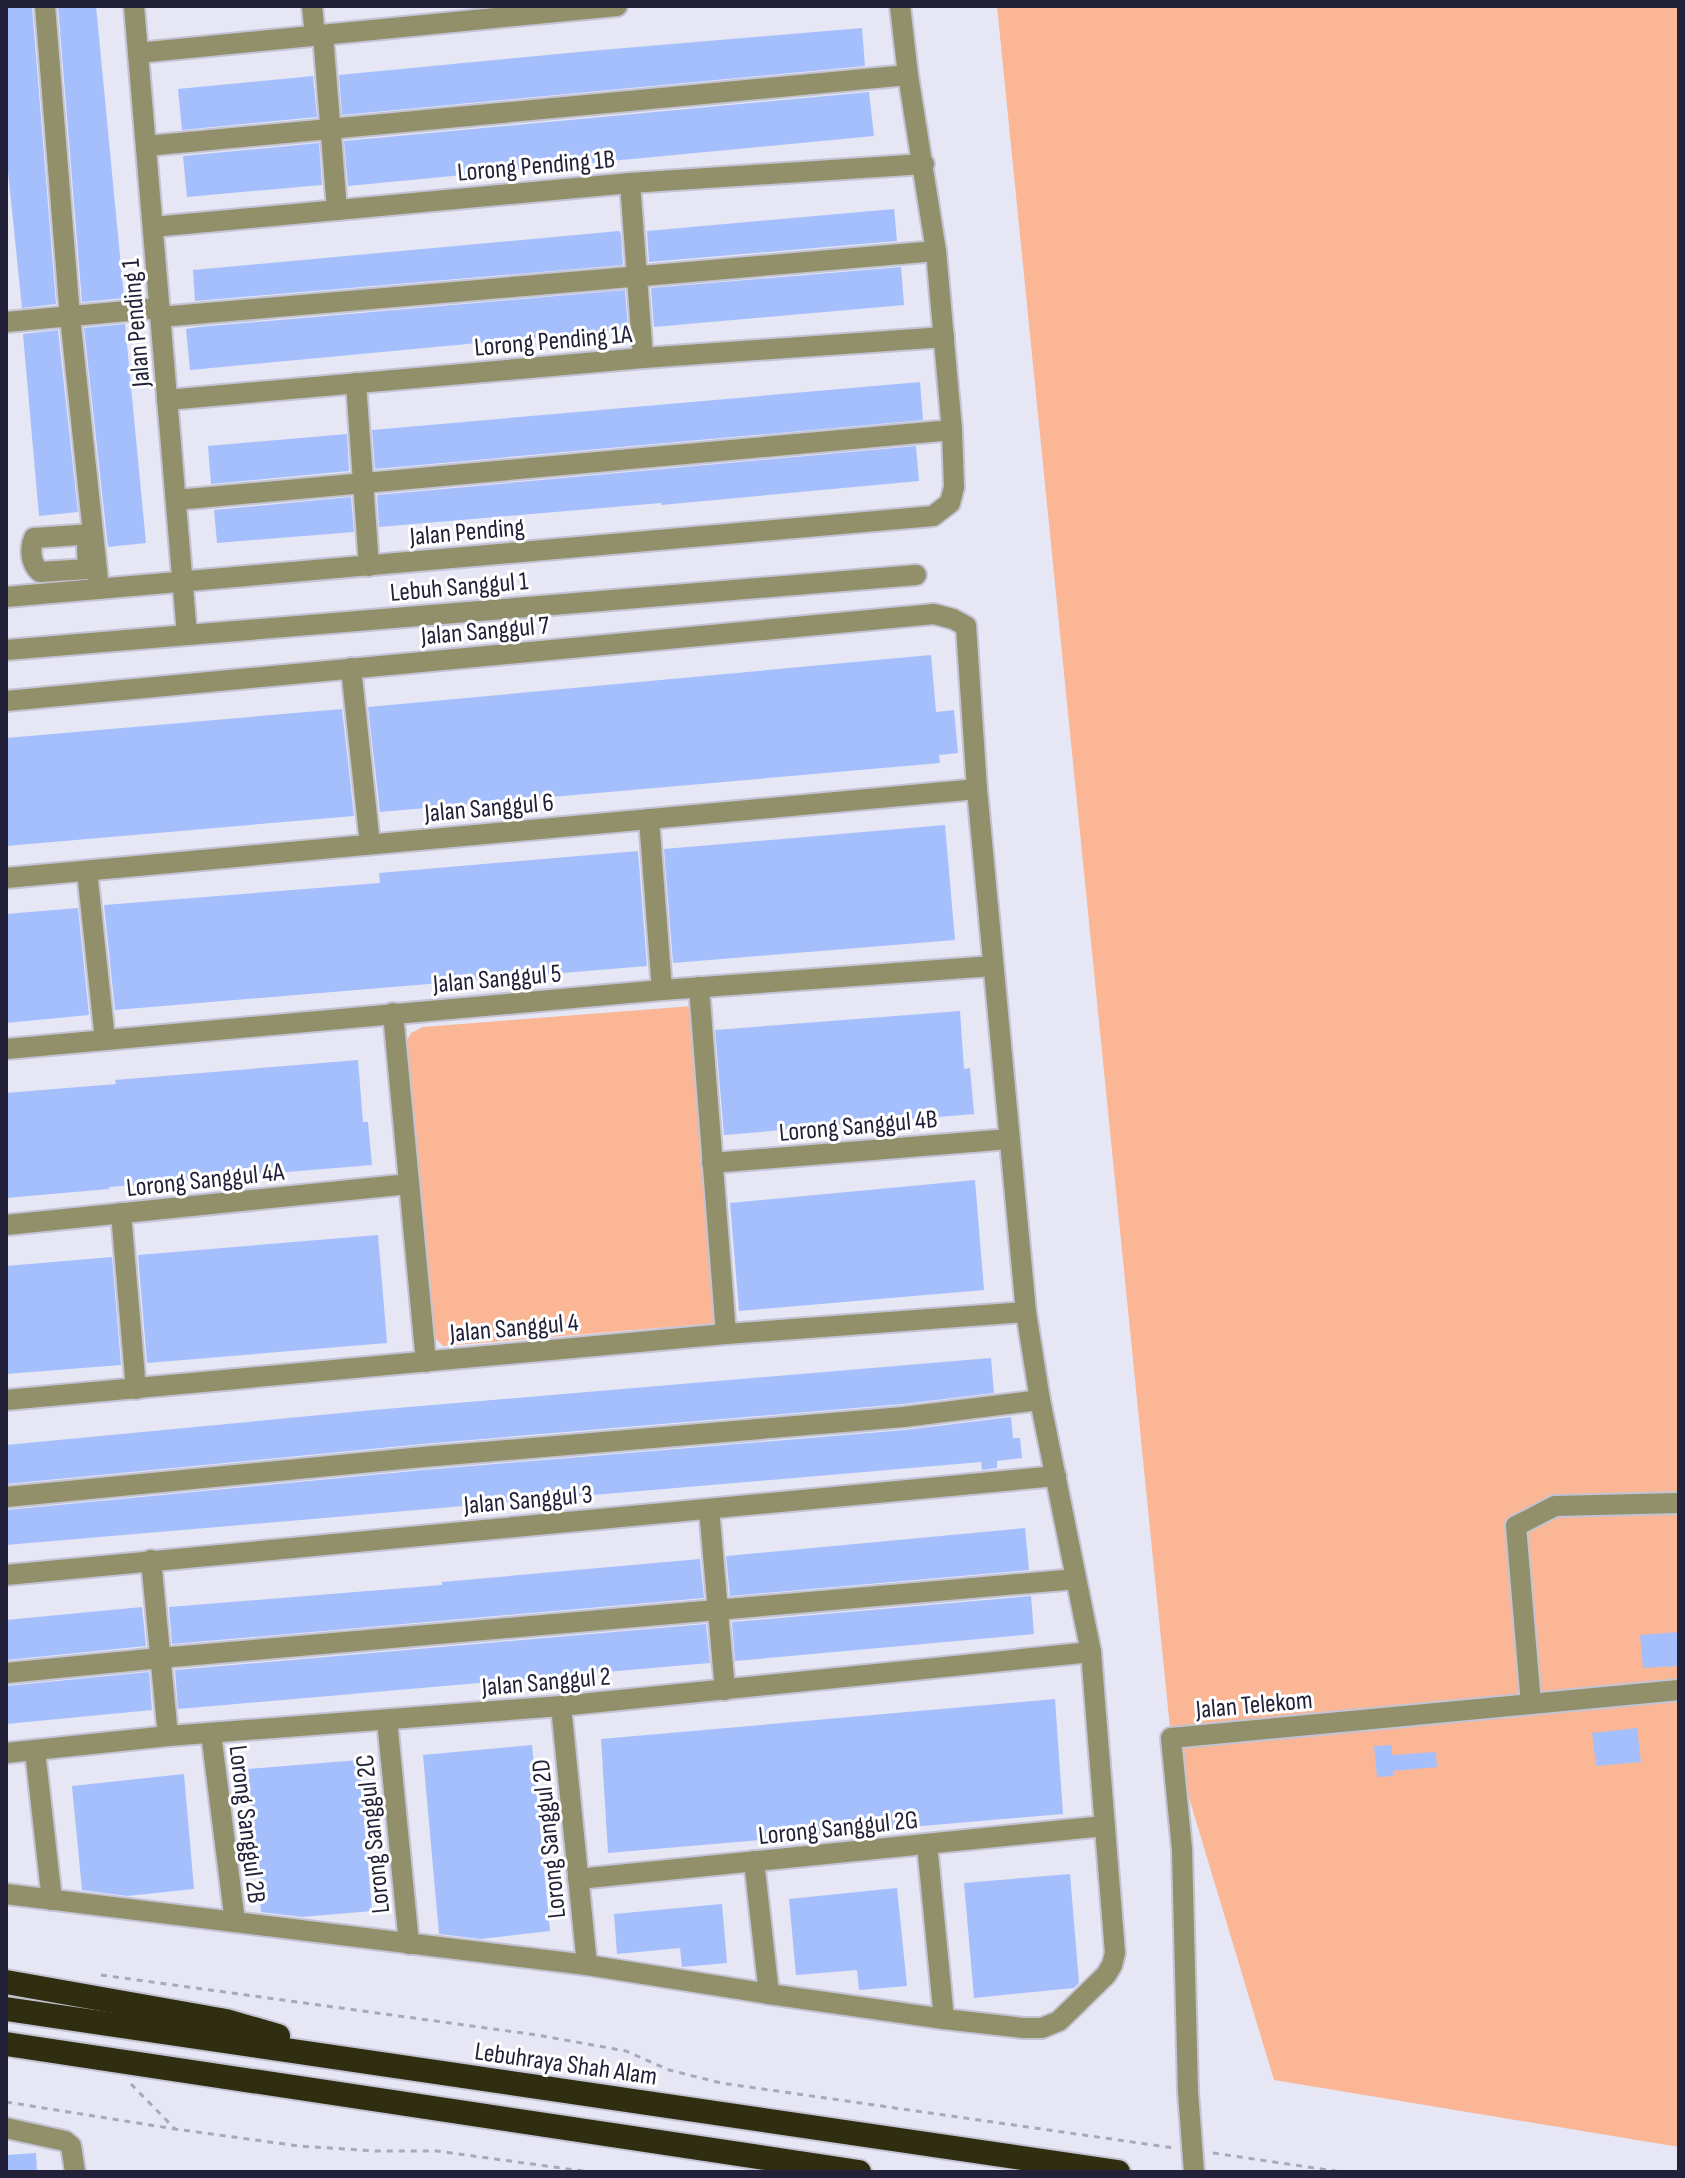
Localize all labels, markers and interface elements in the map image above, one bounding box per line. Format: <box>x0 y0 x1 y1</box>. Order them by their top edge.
street label: Lorong Pending 1B <box>456 144 616 189</box>
street label: Jalan Pending 1 <box>115 258 158 389</box>
street label: Lorong Pending 1A <box>473 319 634 364</box>
street label: Jalan Pending <box>407 512 526 553</box>
street label: Lebuh Sanggul 1 <box>389 566 530 609</box>
street label: Jalan Sanggul 7 <box>419 610 551 653</box>
street label: Jalan Sanggul 6 <box>422 787 555 830</box>
street label: Jalan Sanggul 5 <box>431 958 563 1001</box>
street label: Lorong Sanggul 4B <box>778 1104 939 1149</box>
street label: Lorong Sanggul 4A <box>125 1157 286 1204</box>
street label: Jalan Sanggul 4 <box>447 1307 580 1350</box>
street label: Jalan Sanggul 3 <box>461 1479 594 1522</box>
street label: Jalan Sanggul 2 <box>480 1661 612 1704</box>
street label: Jalan Telekom <box>1193 1685 1314 1726</box>
street label: Lorong Sanggul 2B <box>221 1744 272 1905</box>
street label: Lorong Sanggul 2C <box>350 1753 397 1915</box>
street label: Lorong Sanggul 2D <box>526 1758 573 1920</box>
street label: Lorong Sanggul 2G <box>757 1805 919 1852</box>
street label: Lebuhraya Shah Alam <box>473 2036 659 2093</box>

